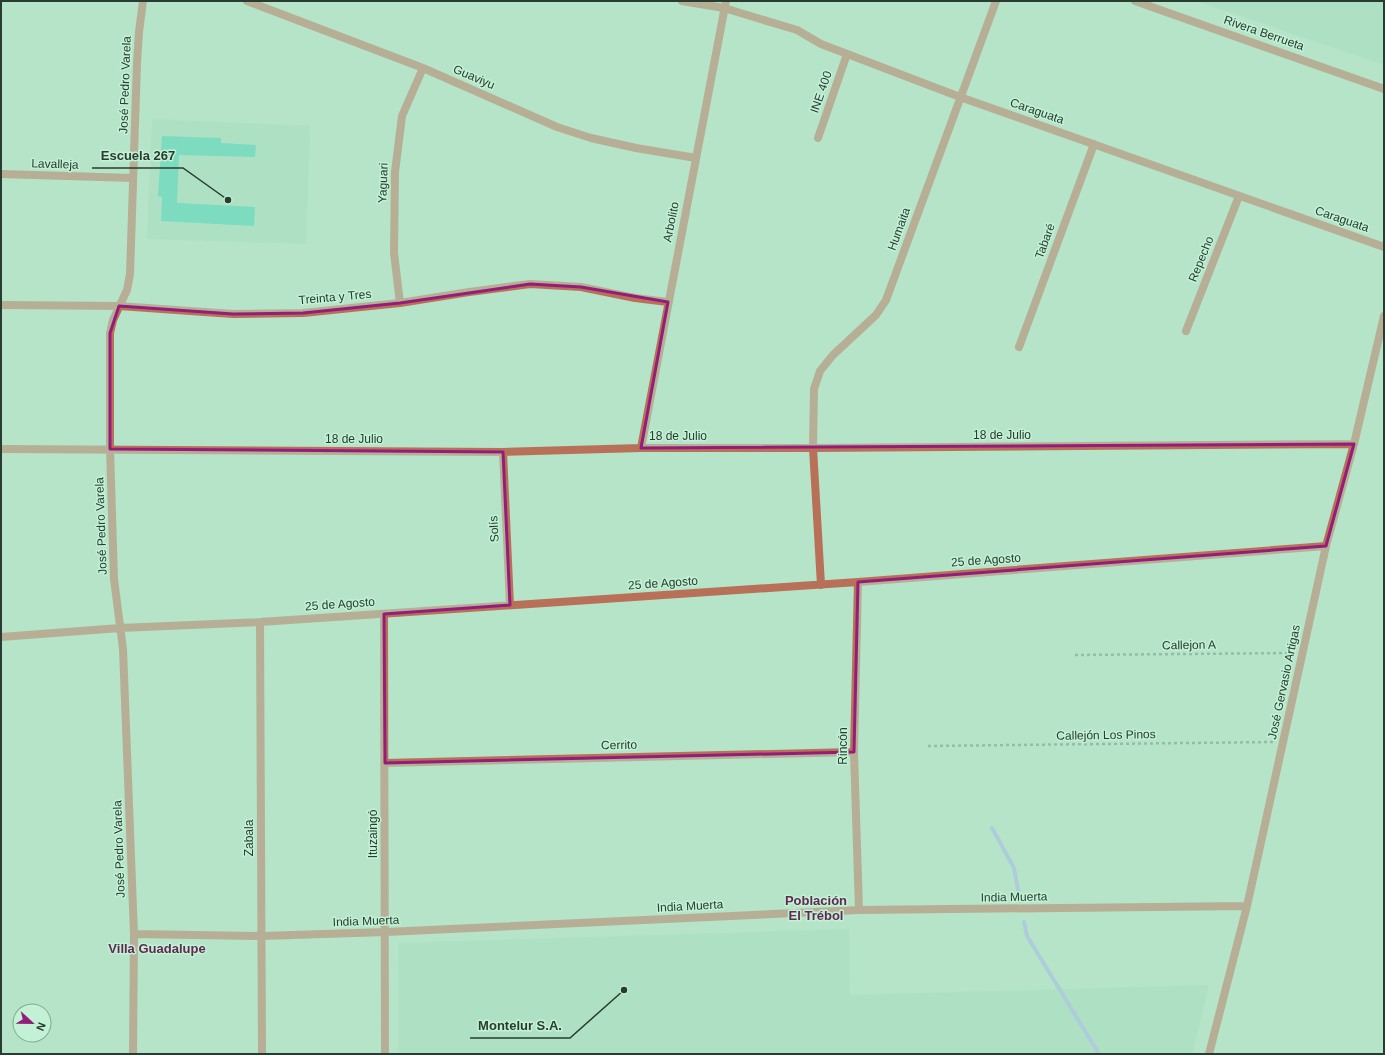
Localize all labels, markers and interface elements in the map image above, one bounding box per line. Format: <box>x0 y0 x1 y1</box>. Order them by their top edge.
street label: Rivera Berrueta <box>1222 13 1306 53</box>
street label: José Pedro Varela <box>116 36 134 134</box>
street label: Guaviyu <box>451 62 497 92</box>
street label: INE 400 <box>807 69 835 115</box>
street label: Caraguata <box>1008 95 1066 127</box>
callout: Escuela 267 <box>92 143 183 168</box>
text: Escuela 267 <box>101 148 175 163</box>
street label: Lavalleja <box>31 156 79 172</box>
street label: Yaguari <box>375 163 391 203</box>
street label: Arbolito <box>660 200 682 243</box>
street label: Caraguata <box>1313 203 1371 235</box>
street label: Humaita <box>885 205 913 252</box>
street label: Tabaré <box>1032 221 1058 261</box>
street label: Repecho <box>1186 234 1217 284</box>
street label: Treinta y Tres <box>298 287 372 307</box>
street label: 18 de Julio <box>973 428 1031 442</box>
street label: 18 de Julio <box>649 429 707 443</box>
street label: 18 de Julio <box>325 432 383 446</box>
street label: José Pedro Varela <box>92 477 110 575</box>
street label: Solís <box>486 515 502 543</box>
street label: 25 de Agosto <box>951 551 1022 569</box>
street label: 25 de Agosto <box>628 574 699 592</box>
street label: 25 de Agosto <box>305 595 376 613</box>
street label: José Gervasio Artigas <box>1265 623 1303 741</box>
street label: Callejon A <box>1162 638 1216 652</box>
street label: Rincón <box>836 727 850 765</box>
street label: Callejón Los Pinos <box>1056 727 1156 743</box>
street label: Cerrito <box>601 738 637 752</box>
street label: José Pedro Varela <box>110 800 128 898</box>
street label: Ituzaingó <box>366 809 380 858</box>
street label: Zabala <box>242 819 256 856</box>
street label: India Muerta <box>981 889 1048 905</box>
district label: Población El Trébol <box>785 893 847 923</box>
street label: India Muerta <box>656 897 724 915</box>
street label: India Muerta <box>332 913 400 929</box>
district label: Villa Guadalupe <box>108 941 206 956</box>
north arrow <box>12 1003 52 1043</box>
callout: Montelur S.A. <box>470 1013 570 1038</box>
text: Montelur S.A. <box>478 1018 562 1033</box>
text: N <box>34 1021 48 1033</box>

